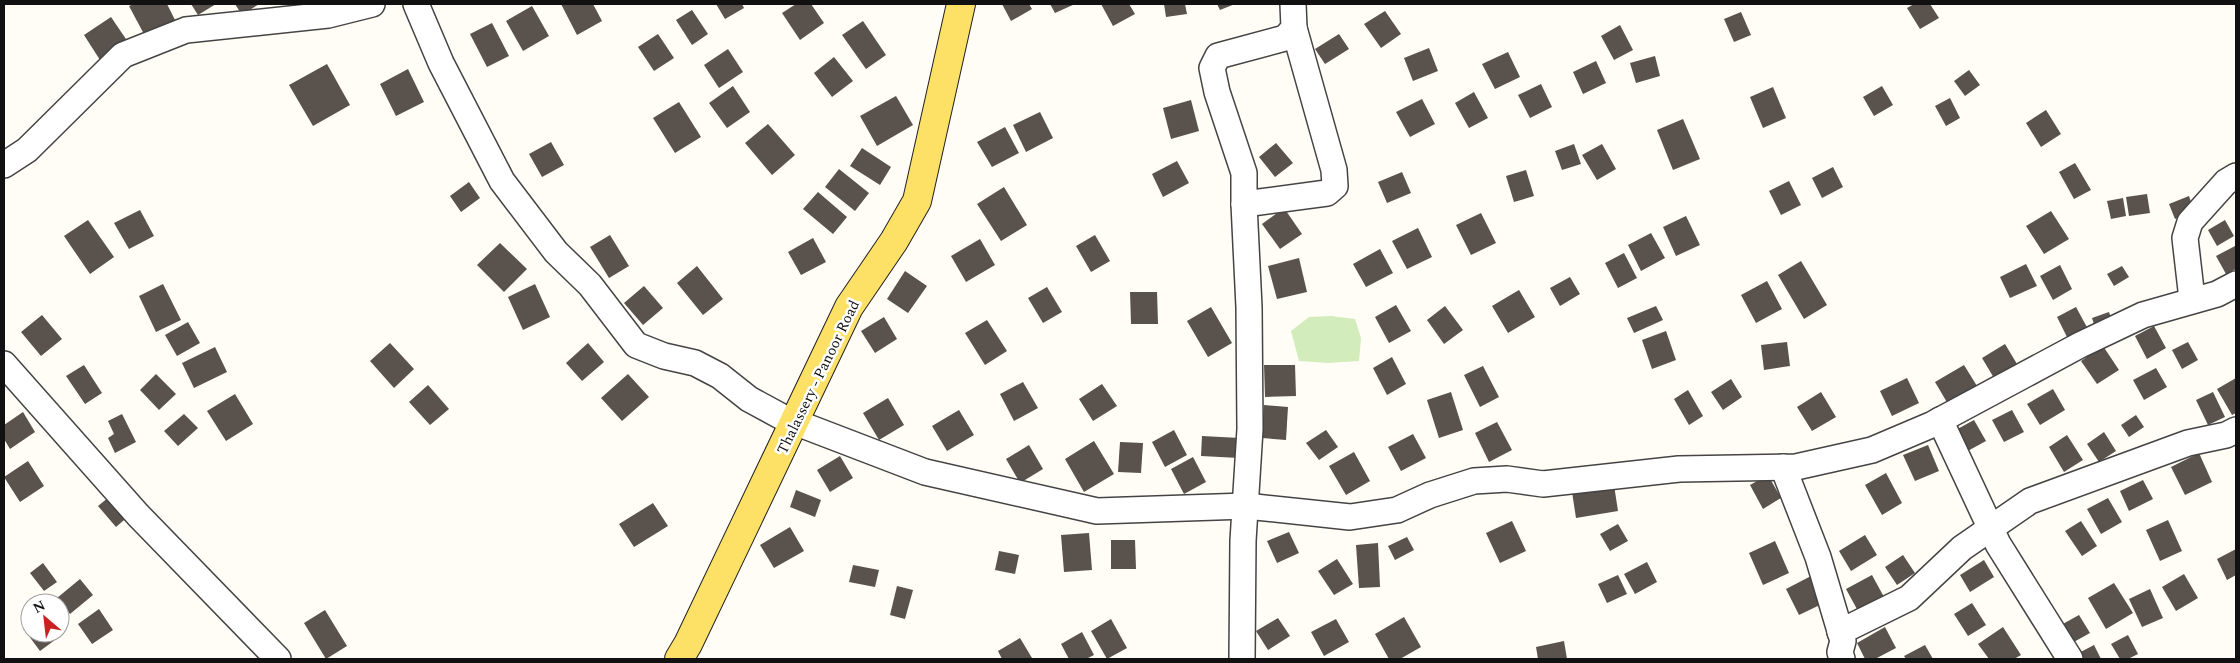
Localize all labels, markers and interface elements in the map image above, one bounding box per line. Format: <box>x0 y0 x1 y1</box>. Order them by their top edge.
street label: Thalassery - Panoor Road <box>771 296 866 458</box>
north arrow <box>20 593 70 643</box>
text: N <box>29 595 49 619</box>

